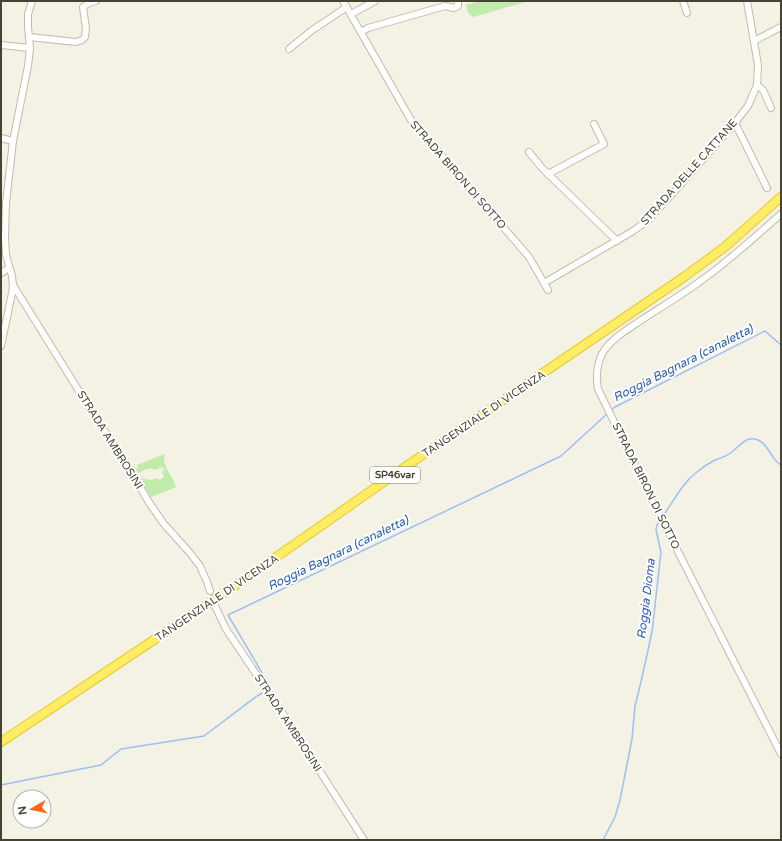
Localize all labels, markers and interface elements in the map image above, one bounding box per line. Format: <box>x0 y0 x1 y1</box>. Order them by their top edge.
street label: STRADA DELLE CATTANE <box>638 116 740 228</box>
street label: STRADA BIRON DI SOTTO <box>407 118 509 232</box>
water label: Roggia Bagnara (canaletta) <box>611 321 756 404</box>
street label: TANGENZIALE DI VICENZA <box>420 368 548 460</box>
street label: STRADA AMBROSINI <box>74 388 146 492</box>
street label: STRADA BIRON DI SOTTO <box>610 421 682 551</box>
road number: SP46var <box>370 467 420 483</box>
water label: Roggia Bagnara (canaletta) <box>265 512 412 593</box>
street label: TANGENZIALE DI VICENZA <box>153 552 281 644</box>
water label: Roggia Dioma <box>634 558 658 640</box>
street label: STRADA AMBROSINI <box>252 672 324 774</box>
north arrow <box>12 789 52 829</box>
text: N <box>16 805 30 816</box>

